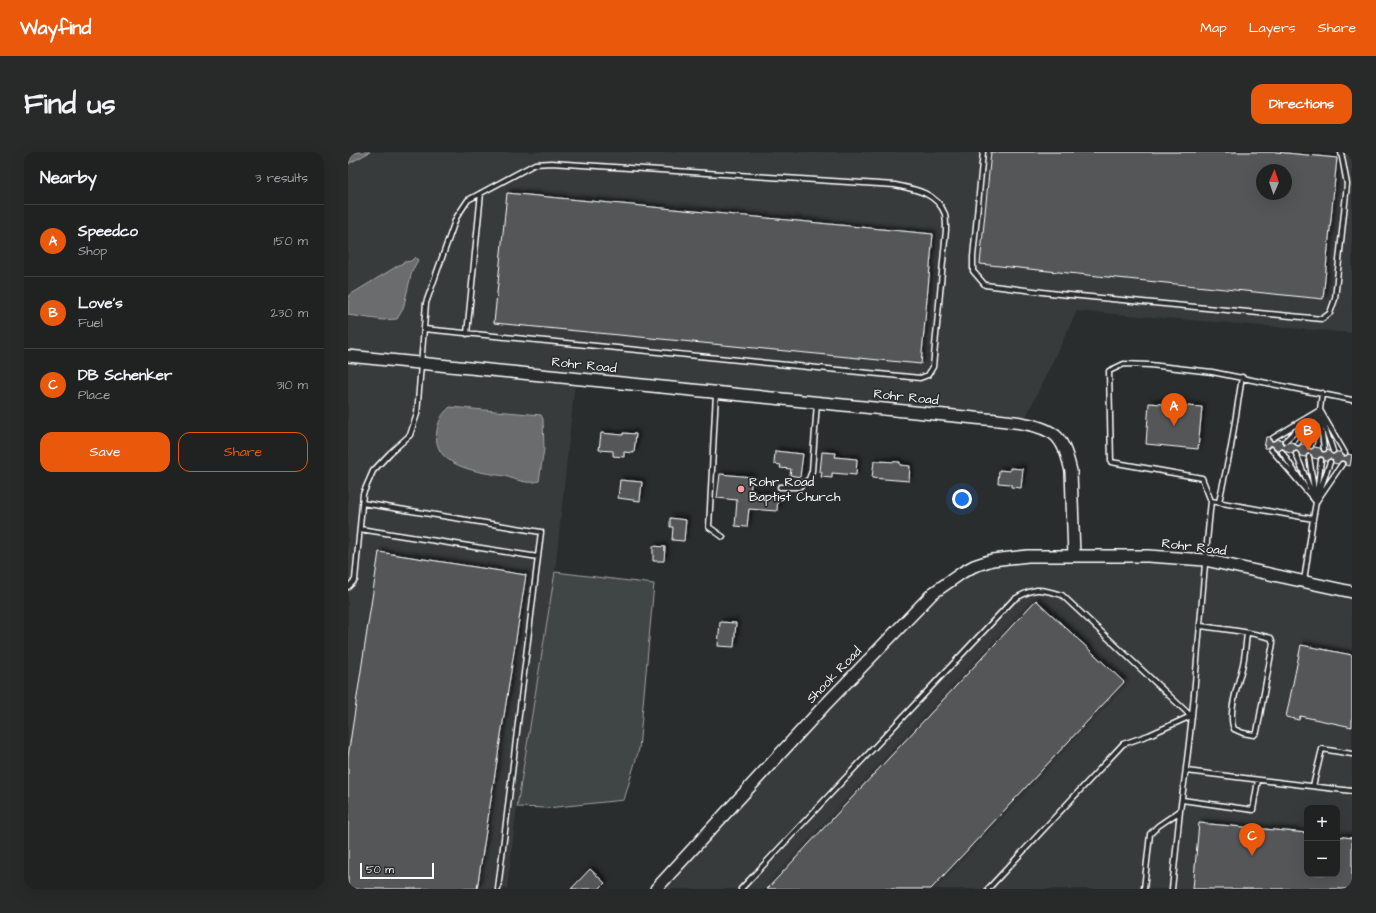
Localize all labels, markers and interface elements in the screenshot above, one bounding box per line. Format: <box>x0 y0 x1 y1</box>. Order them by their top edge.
text: Wayfind <box>20 15 91 42</box>
text: Map <box>1200 18 1227 38</box>
text: Layers <box>1249 18 1296 38</box>
text: Share <box>1318 18 1356 38</box>
button: Directions <box>1251 84 1352 124</box>
text: Find us <box>24 85 115 124</box>
north arrow <box>1256 164 1292 200</box>
text: Nearby <box>40 166 97 190</box>
text: 3 results <box>255 169 308 187</box>
text: Speedco <box>78 221 138 242</box>
text: A <box>49 232 57 250</box>
text: 150 m <box>274 232 308 250</box>
text: Shop <box>78 242 107 260</box>
text: Love's <box>78 293 123 314</box>
text: B <box>48 304 58 322</box>
text: 230 m <box>270 304 308 322</box>
text: Fuel <box>78 314 103 332</box>
street label: Rohr Road <box>551 353 618 377</box>
text: DB Schenker <box>78 365 172 386</box>
text: C <box>48 376 58 394</box>
text: 310 m <box>276 376 308 394</box>
street label: Rohr Road <box>873 385 940 409</box>
text: Place <box>78 386 110 404</box>
pin: A <box>1161 393 1187 426</box>
pin: B <box>1295 418 1321 451</box>
button: Save <box>40 432 170 472</box>
button: Share <box>178 432 308 472</box>
place label: Rohr Road Baptist Church <box>749 473 841 506</box>
marker: Rohr Road Baptist Church <box>736 484 746 494</box>
your location <box>952 489 972 509</box>
street label: Rohr Road <box>1161 534 1228 560</box>
street label: Shook Road <box>802 642 866 707</box>
map controls <box>1304 805 1340 877</box>
button: + <box>1304 805 1340 841</box>
pin: C <box>1239 823 1265 856</box>
button: − <box>1304 841 1340 877</box>
scale bar <box>360 861 434 880</box>
text: 50 m <box>366 862 394 877</box>

